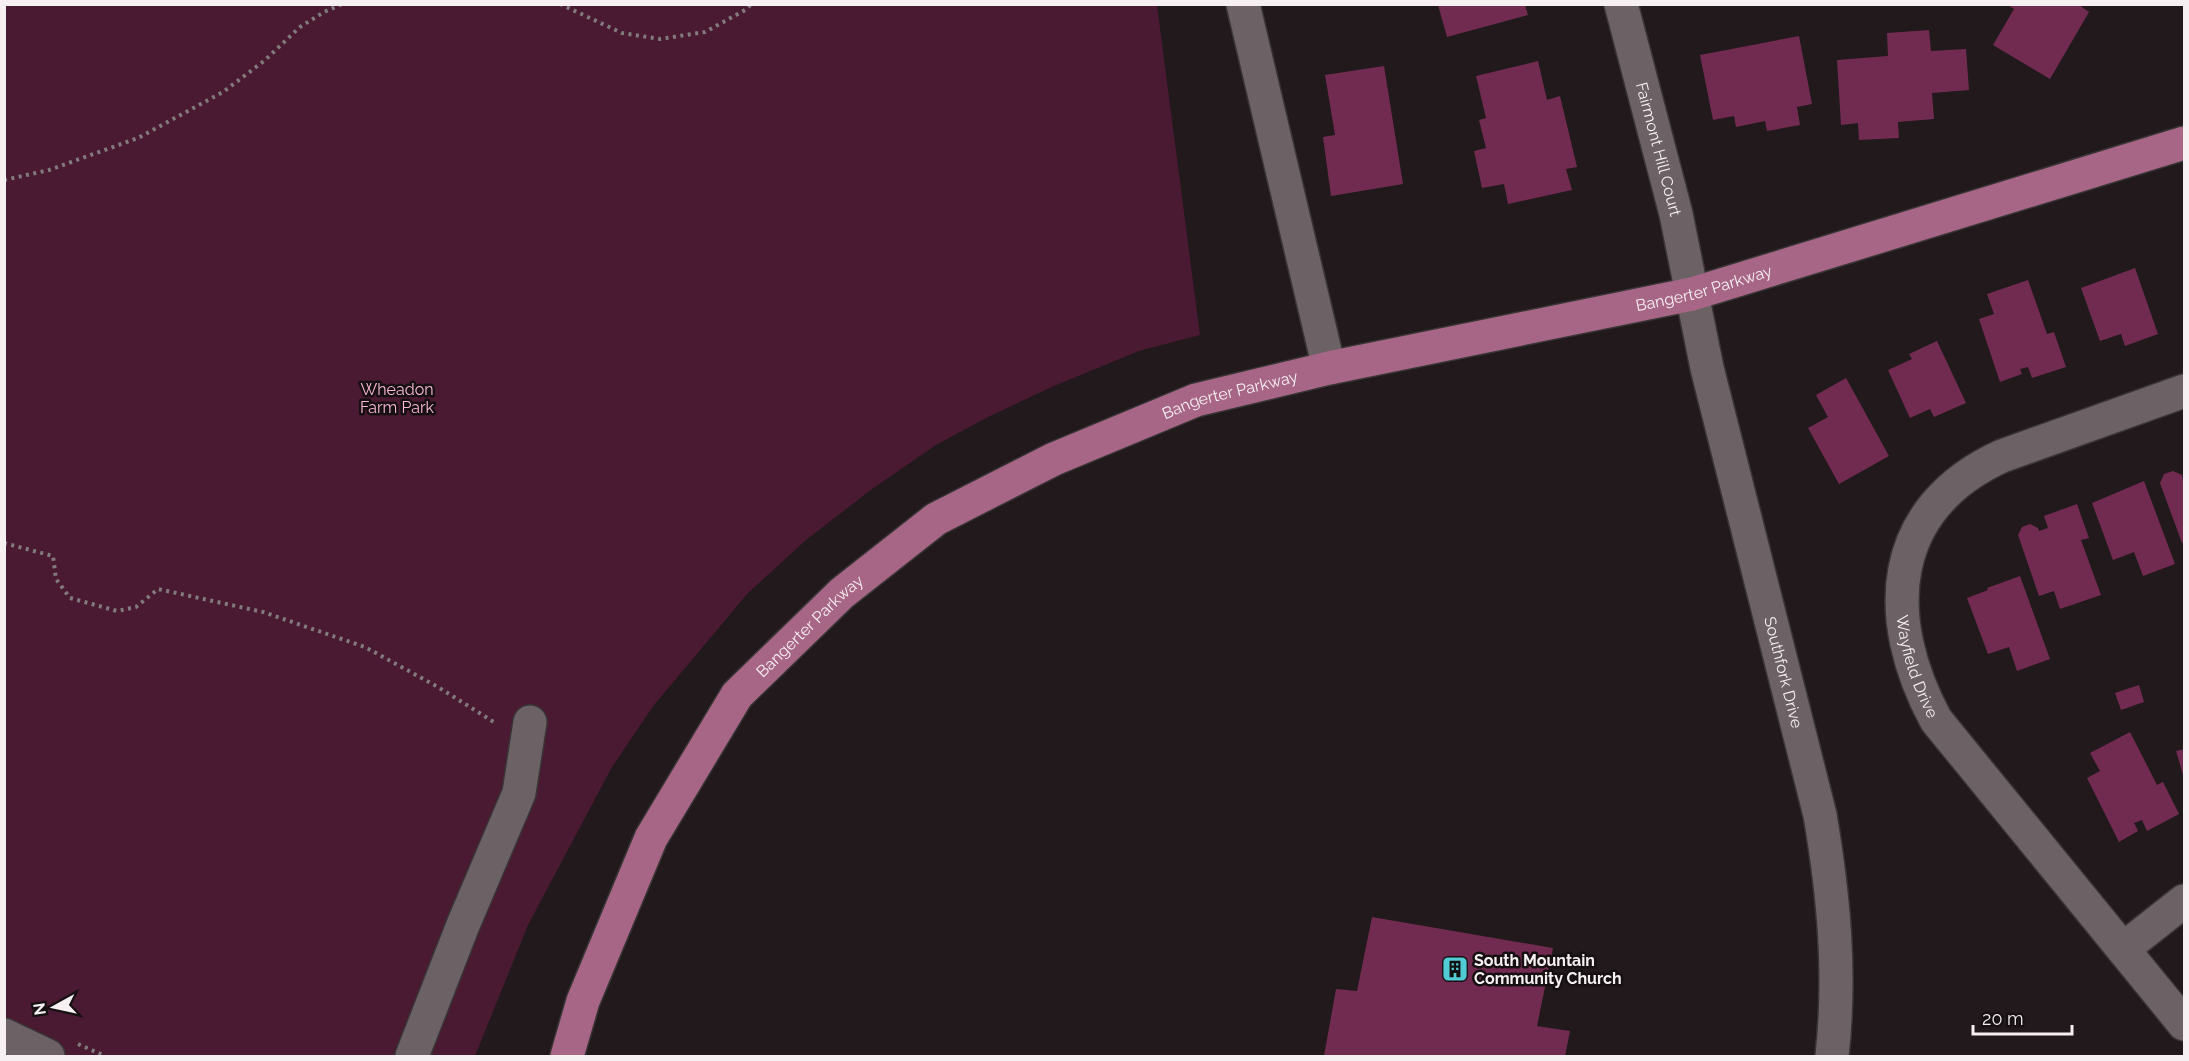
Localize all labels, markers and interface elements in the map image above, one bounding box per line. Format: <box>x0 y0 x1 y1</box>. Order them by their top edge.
street label: Fairmont Hill Court <box>1632 80 1686 219</box>
street label: Bangerter Parkway <box>1634 260 1774 315</box>
street label: Bangerter Parkway <box>1159 366 1300 423</box>
park label: Wheadon Farm Park <box>360 380 435 417</box>
street label: Bangerter Parkway <box>752 570 867 681</box>
street label: Southfork Drive <box>1761 614 1807 730</box>
street label: Wayfield Drive <box>1893 614 1943 721</box>
place label: South Mountain Community Church <box>1474 951 1622 988</box>
building icon: South Mountain Community Church <box>1440 954 1470 984</box>
north arrow <box>24 977 84 1037</box>
scale bar <box>1973 998 2072 1036</box>
text: N <box>29 1002 50 1016</box>
text: 20 m <box>1982 1008 2024 1029</box>

